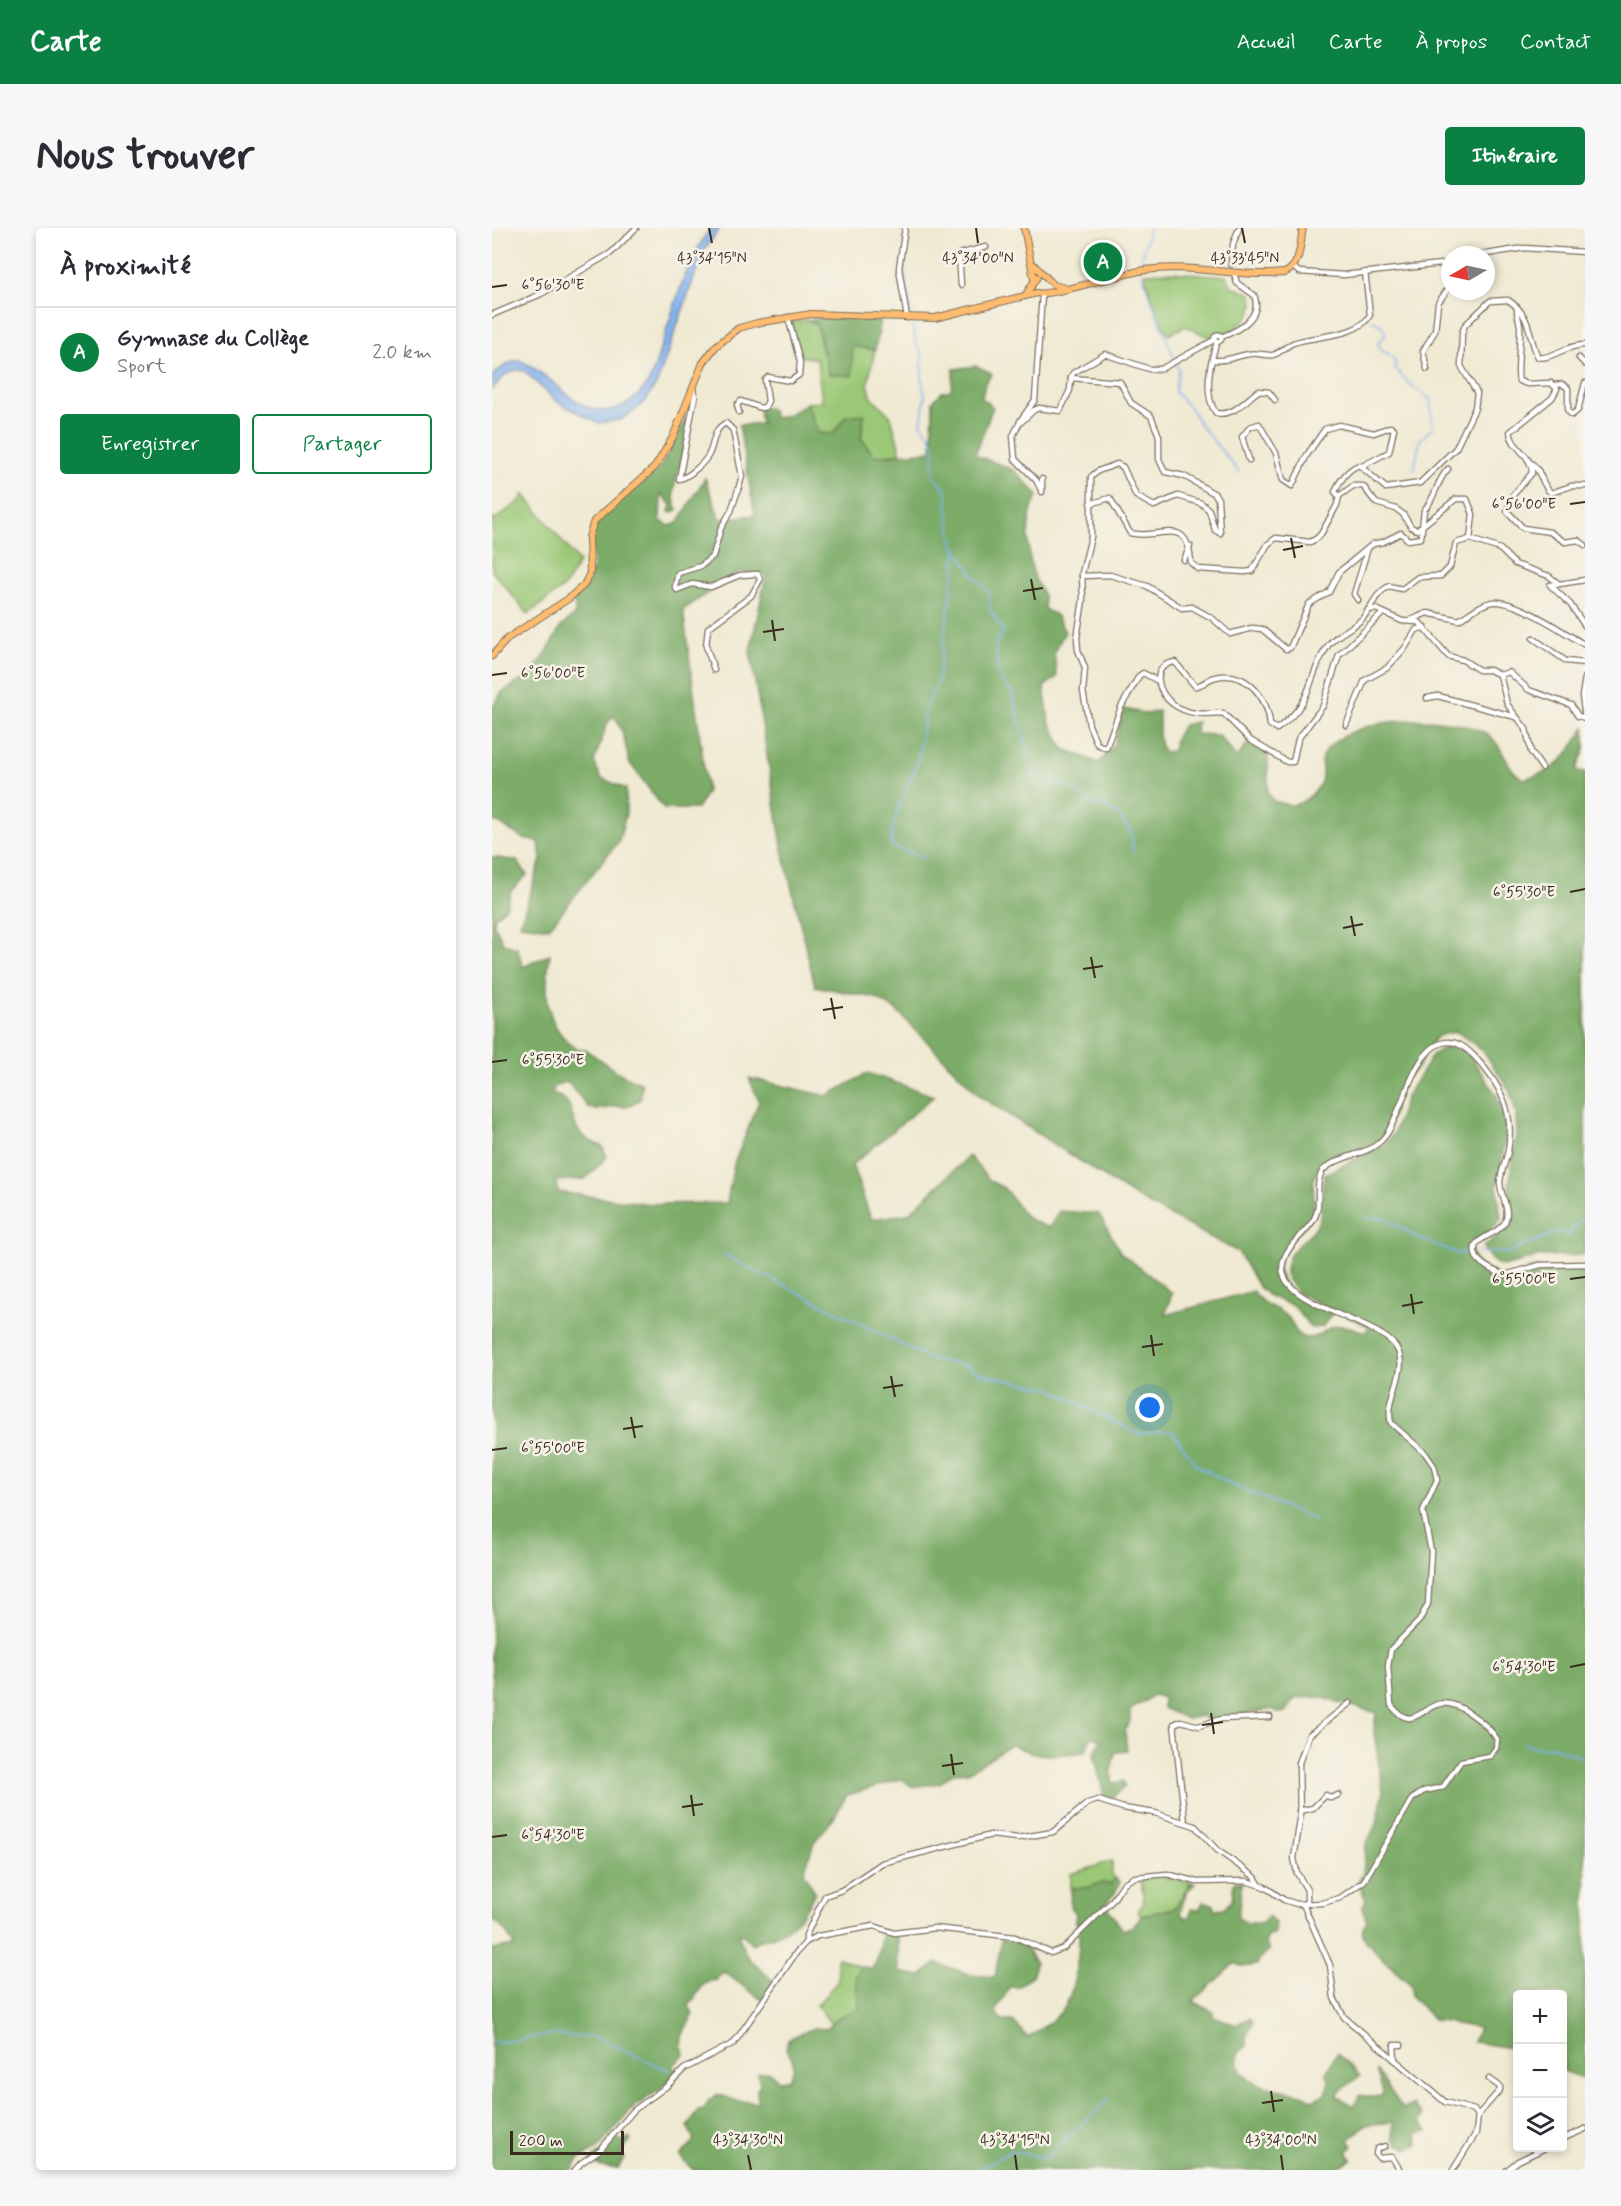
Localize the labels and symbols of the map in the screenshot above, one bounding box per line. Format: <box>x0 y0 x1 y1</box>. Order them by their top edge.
pin: A <box>1084 240 1122 285</box>
north arrow <box>1441 246 1495 300</box>
text: 43°34'15"N <box>677 249 747 269</box>
text: 43°34'00"N <box>942 249 1014 269</box>
text: 43°33'45"N <box>1211 249 1279 269</box>
text: 6°56'30"E <box>522 276 585 296</box>
text: 6°56'00"E <box>1492 495 1556 515</box>
text: 6°56'00"E <box>521 664 585 684</box>
text: 6°55'30"E <box>1493 883 1555 903</box>
text: 6°55'30"E <box>522 1051 584 1071</box>
text: 6°55'00"E <box>1492 1270 1556 1290</box>
your location <box>1135 1393 1164 1422</box>
text: 6°55'00"E <box>521 1439 585 1459</box>
text: 6°54'30"E <box>1492 1658 1556 1678</box>
text: 6°54'30"E <box>521 1826 585 1846</box>
scale bar <box>510 2128 624 2156</box>
text: 43°34'30"N <box>713 2131 783 2151</box>
text: 43°34'15"N <box>980 2131 1050 2151</box>
text: 43°34'00"N <box>1245 2131 1317 2151</box>

